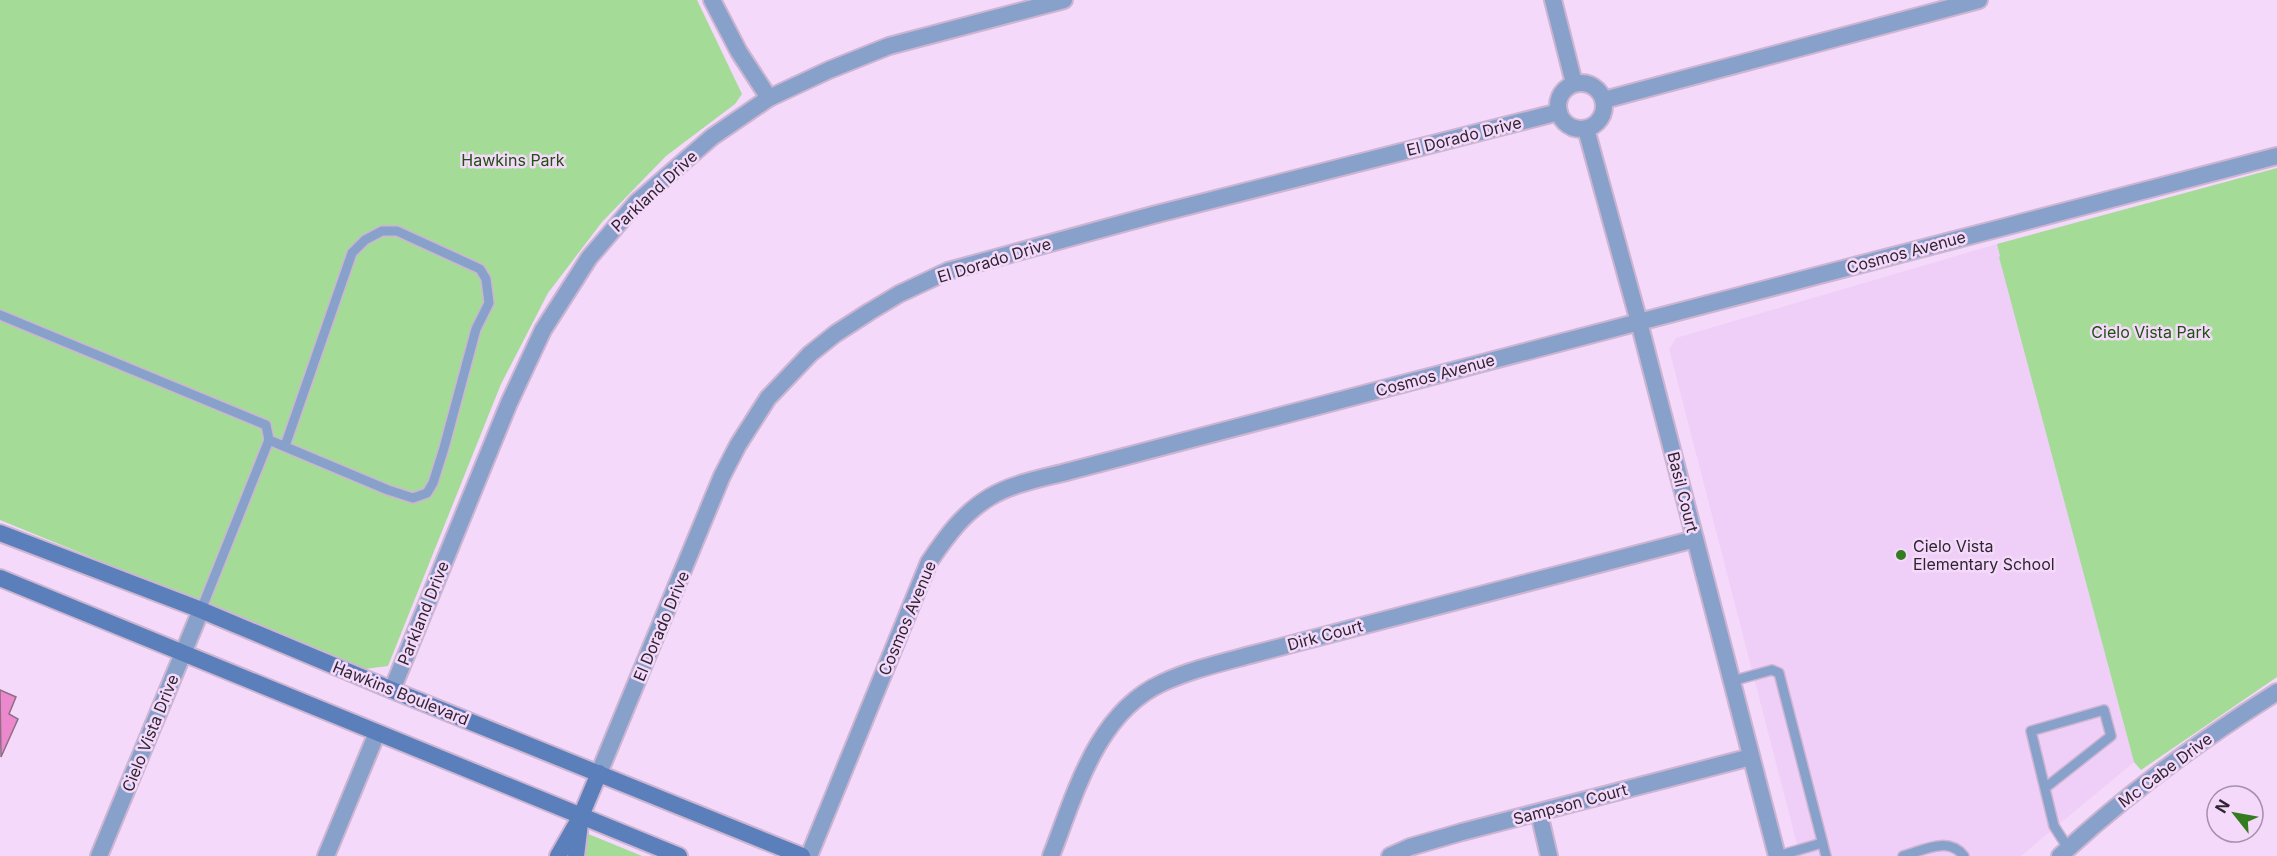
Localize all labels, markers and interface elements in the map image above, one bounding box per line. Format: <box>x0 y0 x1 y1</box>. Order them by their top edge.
street label: El Dorado Drive <box>1404 112 1524 160</box>
street label: Parkland Drive <box>607 146 701 236</box>
park label: Hawkins Park <box>461 150 565 170</box>
street label: Cosmos Avenue <box>1844 226 1968 278</box>
street label: El Dorado Drive <box>935 233 1053 287</box>
park label: Cielo Vista Park <box>2091 322 2211 342</box>
street label: Cosmos Avenue <box>1373 349 1497 401</box>
street label: Basil Court <box>1663 450 1703 534</box>
place label: Cielo Vista Elementary School <box>1913 536 2055 574</box>
marker: Cielo Vista Elementary School <box>1894 548 1908 562</box>
street label: Parkland Drive <box>393 558 453 668</box>
street label: Cosmos Avenue <box>874 558 940 678</box>
street label: El Dorado Drive <box>629 568 693 684</box>
street label: Dirk Court <box>1285 615 1365 655</box>
street label: Hawkins Boulevard <box>330 657 472 729</box>
street label: Cielo Vista Drive <box>117 671 183 795</box>
street label: Mc Cabe Drive <box>2114 728 2216 812</box>
street label: Sampson Court <box>1511 779 1629 829</box>
north arrow <box>2205 784 2265 844</box>
text: N <box>2210 796 2234 817</box>

